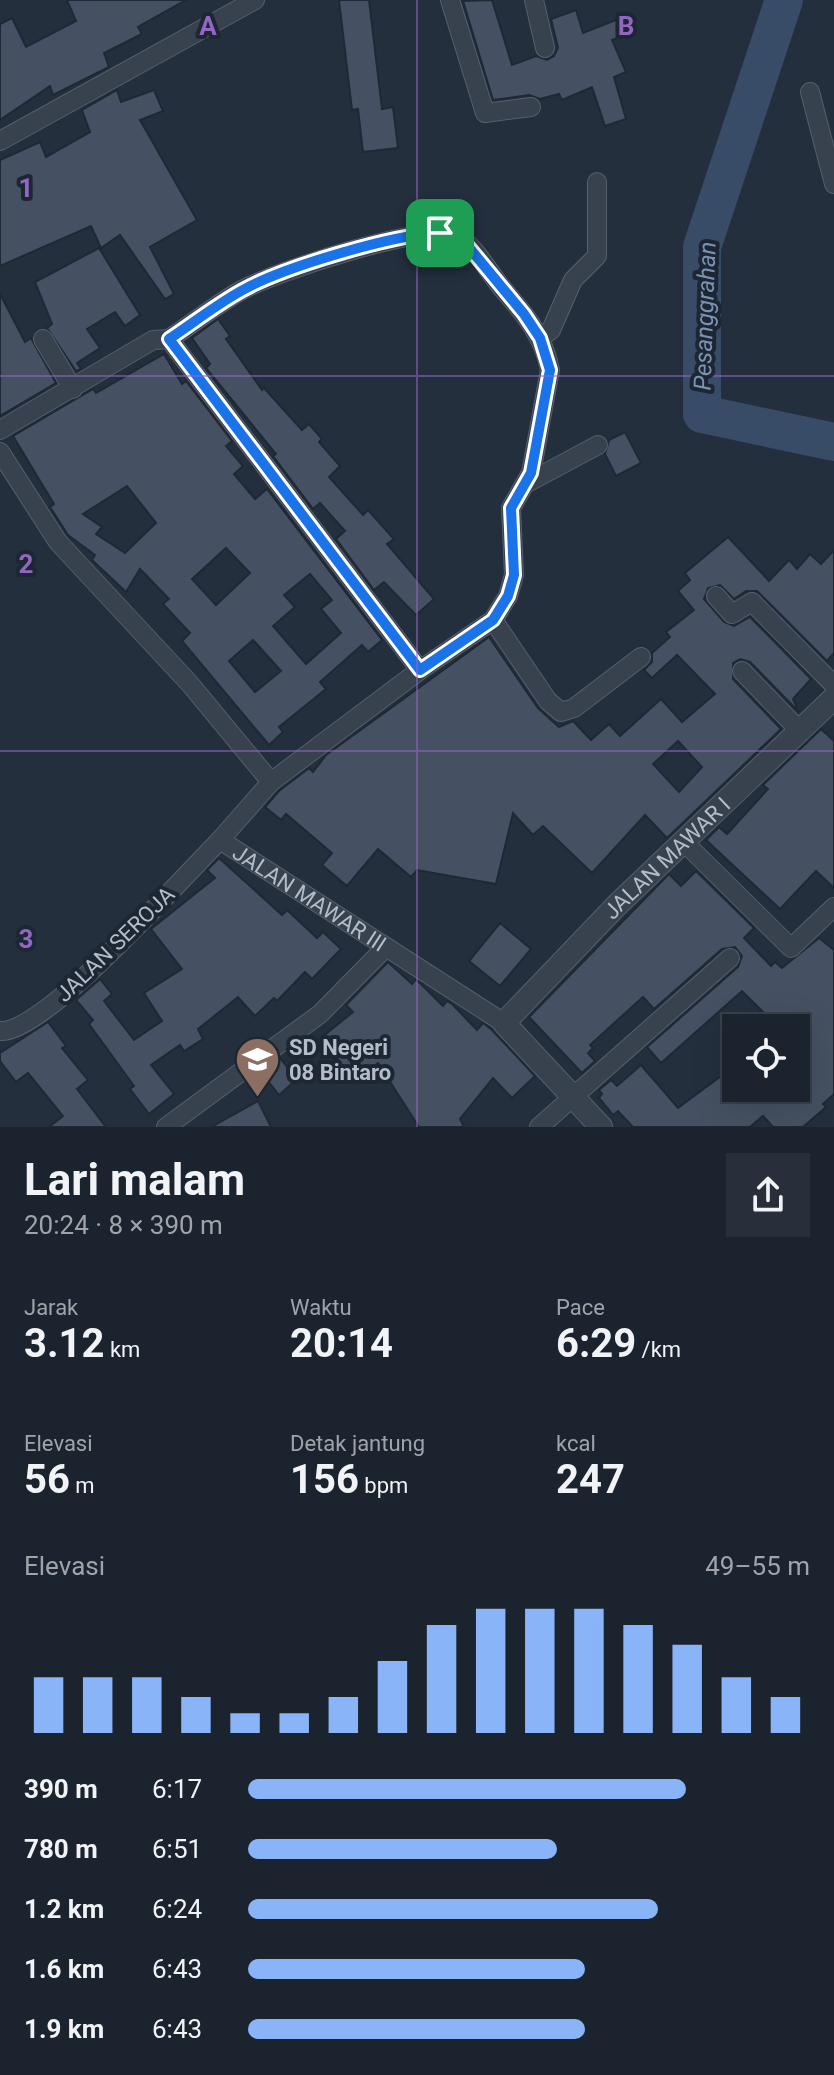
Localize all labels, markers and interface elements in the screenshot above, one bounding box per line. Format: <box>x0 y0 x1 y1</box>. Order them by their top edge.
text: A <box>199 11 217 41</box>
text: B <box>618 11 634 41</box>
text: 1 <box>19 173 33 203</box>
pin <box>406 199 474 267</box>
icon: arrive <box>418 211 462 255</box>
water label: Pesanggrahan <box>688 241 722 391</box>
text: 2 <box>19 549 33 579</box>
street label: JALAN MAWAR I <box>598 792 735 924</box>
street label: JALAN MAWAR III <box>228 840 391 957</box>
street label: JALAN SEROJA <box>51 881 180 1007</box>
text: 3 <box>19 924 33 954</box>
map controls <box>722 1014 810 1102</box>
button: locate <box>722 1014 810 1102</box>
place label: SD Negeri 08 Bintaro <box>289 1035 391 1085</box>
school or university icon: SD Negeri 08 Bintaro <box>234 1036 282 1099</box>
button: share <box>726 1153 810 1237</box>
text: Lari malam <box>24 1154 245 1206</box>
text: 20:24 · 8 × 390 m <box>24 1210 223 1240</box>
text: Jarak <box>24 1295 78 1320</box>
text: Waktu <box>290 1295 352 1320</box>
text: Pace <box>556 1295 605 1320</box>
text: 3.12 <box>24 1320 104 1367</box>
text: 20:14 <box>290 1320 393 1367</box>
text: 6:29 <box>556 1320 636 1367</box>
text: km <box>104 1337 140 1362</box>
text: /km <box>636 1337 681 1362</box>
text: Elevasi <box>24 1431 93 1456</box>
text: Detak jantung <box>290 1431 425 1456</box>
text: kcal <box>556 1431 596 1456</box>
text: 56 <box>24 1456 70 1503</box>
text: 156 <box>290 1456 359 1503</box>
text: 247 <box>556 1456 625 1503</box>
text: m <box>70 1473 95 1498</box>
text: bpm <box>359 1473 408 1498</box>
text: Elevasi <box>24 1551 105 1581</box>
text: 49–55 m <box>705 1551 810 1581</box>
text: 390 m <box>24 1774 98 1804</box>
text: 6:17 <box>152 1774 202 1804</box>
text: 780 m <box>24 1834 98 1864</box>
text: 6:51 <box>152 1834 202 1864</box>
text: 1.2 km <box>24 1894 104 1924</box>
text: 6:24 <box>152 1894 202 1924</box>
text: 1.6 km <box>24 1954 104 1984</box>
text: 6:43 <box>152 1954 202 1984</box>
text: 1.9 km <box>24 2014 104 2044</box>
text: 6:43 <box>152 2014 202 2044</box>

